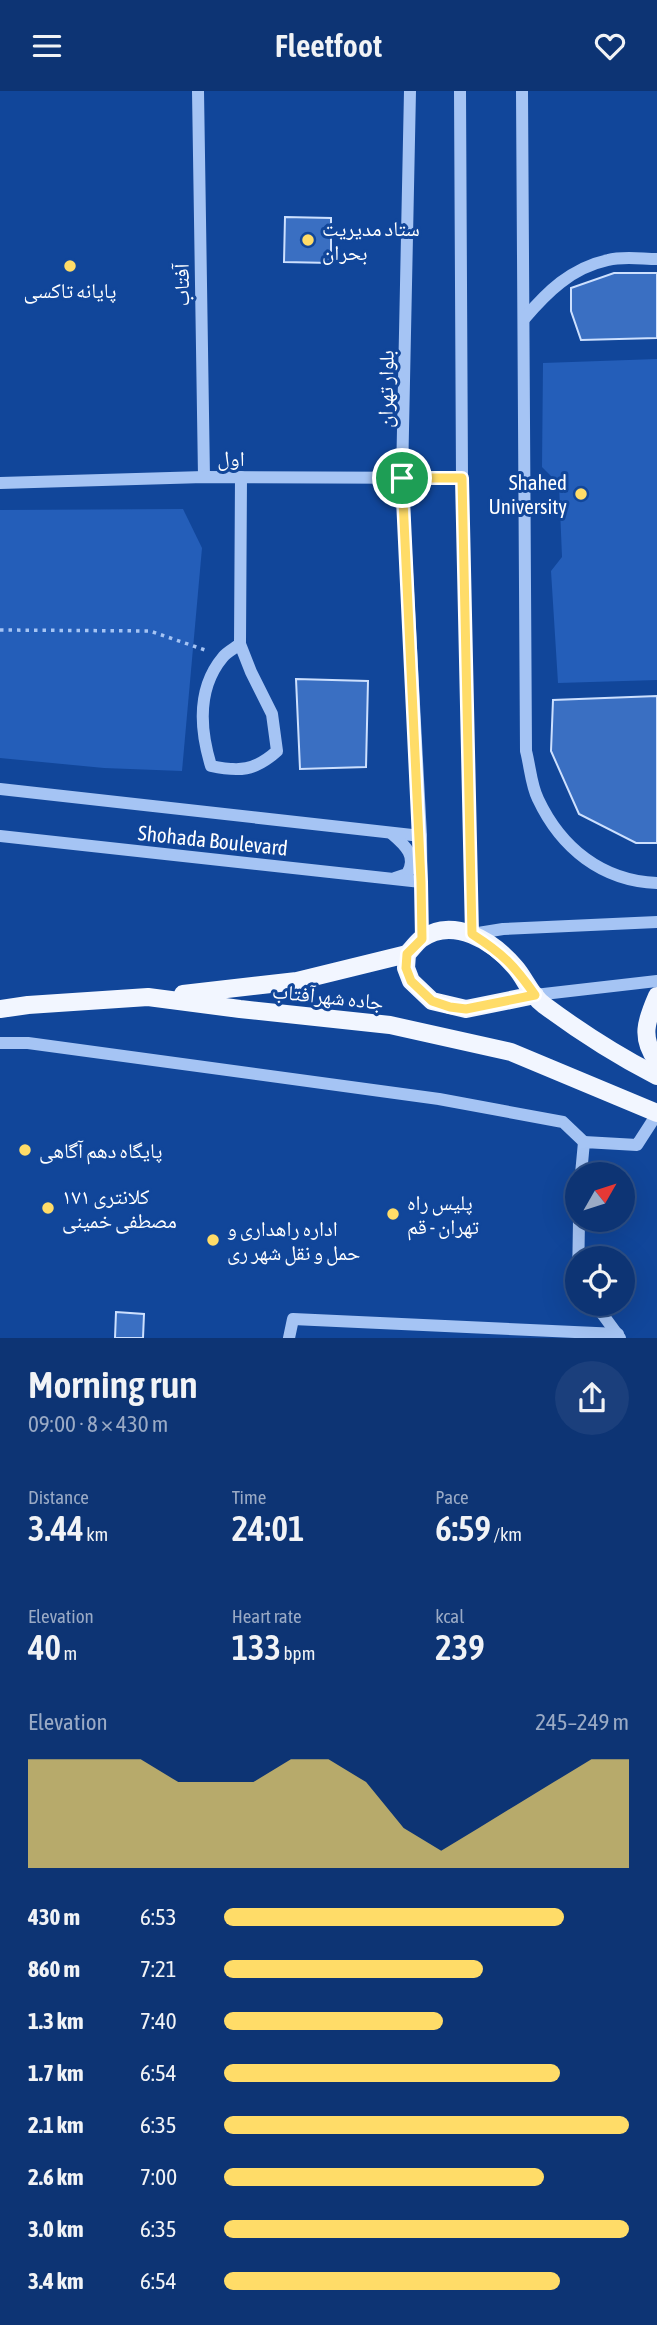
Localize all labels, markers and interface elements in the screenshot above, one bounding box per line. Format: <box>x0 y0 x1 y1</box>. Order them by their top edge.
icon: menu <box>28 27 66 65</box>
text: Fleetfoot <box>275 27 382 64</box>
icon: heart <box>591 27 629 65</box>
place label: ستاد مدیریت بحران <box>322 216 420 265</box>
marker: ستاد مدیریت بحران <box>300 232 316 248</box>
marker: پایانه تاکسی <box>62 258 78 274</box>
street label: آفتاب <box>169 263 194 307</box>
place label: پایانه تاکسی <box>24 278 116 304</box>
street label: بلوار تهران <box>372 350 399 428</box>
street label: اول <box>217 446 245 471</box>
pin <box>372 448 432 508</box>
icon: arrive <box>383 459 421 497</box>
place label: Shahed University <box>488 470 567 518</box>
marker: Shahed University <box>573 486 589 502</box>
street label: Shohada Boulevard <box>137 820 289 860</box>
street label: جاده شهرآفتاب <box>271 978 385 1015</box>
place label: پایگاه دهم آگاهی <box>39 1138 163 1165</box>
marker: پایگاه دهم آگاهی <box>17 1142 33 1158</box>
north arrow <box>565 1162 635 1232</box>
map controls <box>565 1162 635 1316</box>
place label: کلانتری ۱۷۱ مصطفی خمینی <box>62 1184 177 1234</box>
place label: پلیس راه تهران - قم <box>407 1190 479 1241</box>
marker: کلانتری ۱۷۱ مصطفی خمینی <box>40 1200 56 1216</box>
marker: پلیس راه تهران - قم <box>385 1206 401 1222</box>
place label: اداره راهداری و حمل و نقل شهر ری <box>227 1216 360 1266</box>
marker: اداره راهداری و حمل و نقل شهر ری <box>205 1232 221 1248</box>
button: locate <box>565 1246 635 1316</box>
button: share <box>555 1361 629 1435</box>
text: Morning run <box>28 1363 198 1406</box>
text: 09:00 · 8 × 430 m <box>28 1411 168 1437</box>
text: Distance <box>28 1486 89 1508</box>
text: Time <box>232 1486 266 1508</box>
text: Pace <box>435 1486 469 1508</box>
text: 3.44 <box>28 1508 84 1548</box>
text: 24:01 <box>232 1508 304 1548</box>
text: 6:59 <box>435 1508 491 1548</box>
text: km <box>84 1523 108 1545</box>
text: /km <box>491 1523 522 1545</box>
text: Elevation <box>28 1605 94 1627</box>
text: Heart rate <box>232 1605 302 1627</box>
text: kcal <box>435 1605 464 1627</box>
text: 40 <box>28 1627 61 1667</box>
text: 133 <box>232 1627 281 1667</box>
text: 239 <box>435 1627 485 1667</box>
text: m <box>61 1642 77 1664</box>
text: bpm <box>281 1642 315 1664</box>
text: Elevation <box>28 1709 108 1735</box>
text: 245–249 m <box>535 1709 629 1735</box>
text: 430 m <box>28 1904 80 1930</box>
text: 6:53 <box>140 1904 177 1930</box>
text: 860 m <box>28 1956 80 1982</box>
text: 7:21 <box>140 1956 177 1982</box>
text: 1.3 km <box>28 2008 84 2034</box>
text: 7:40 <box>140 2008 177 2034</box>
text: 1.7 km <box>28 2060 84 2086</box>
text: 6:54 <box>140 2060 177 2086</box>
text: 2.1 km <box>28 2112 84 2138</box>
text: 6:35 <box>140 2112 177 2138</box>
text: 2.6 km <box>28 2164 84 2190</box>
text: 7:00 <box>140 2164 177 2190</box>
text: 3.0 km <box>28 2216 84 2242</box>
text: 6:35 <box>140 2216 177 2242</box>
text: 3.4 km <box>28 2268 84 2294</box>
text: 6:54 <box>140 2268 177 2294</box>

